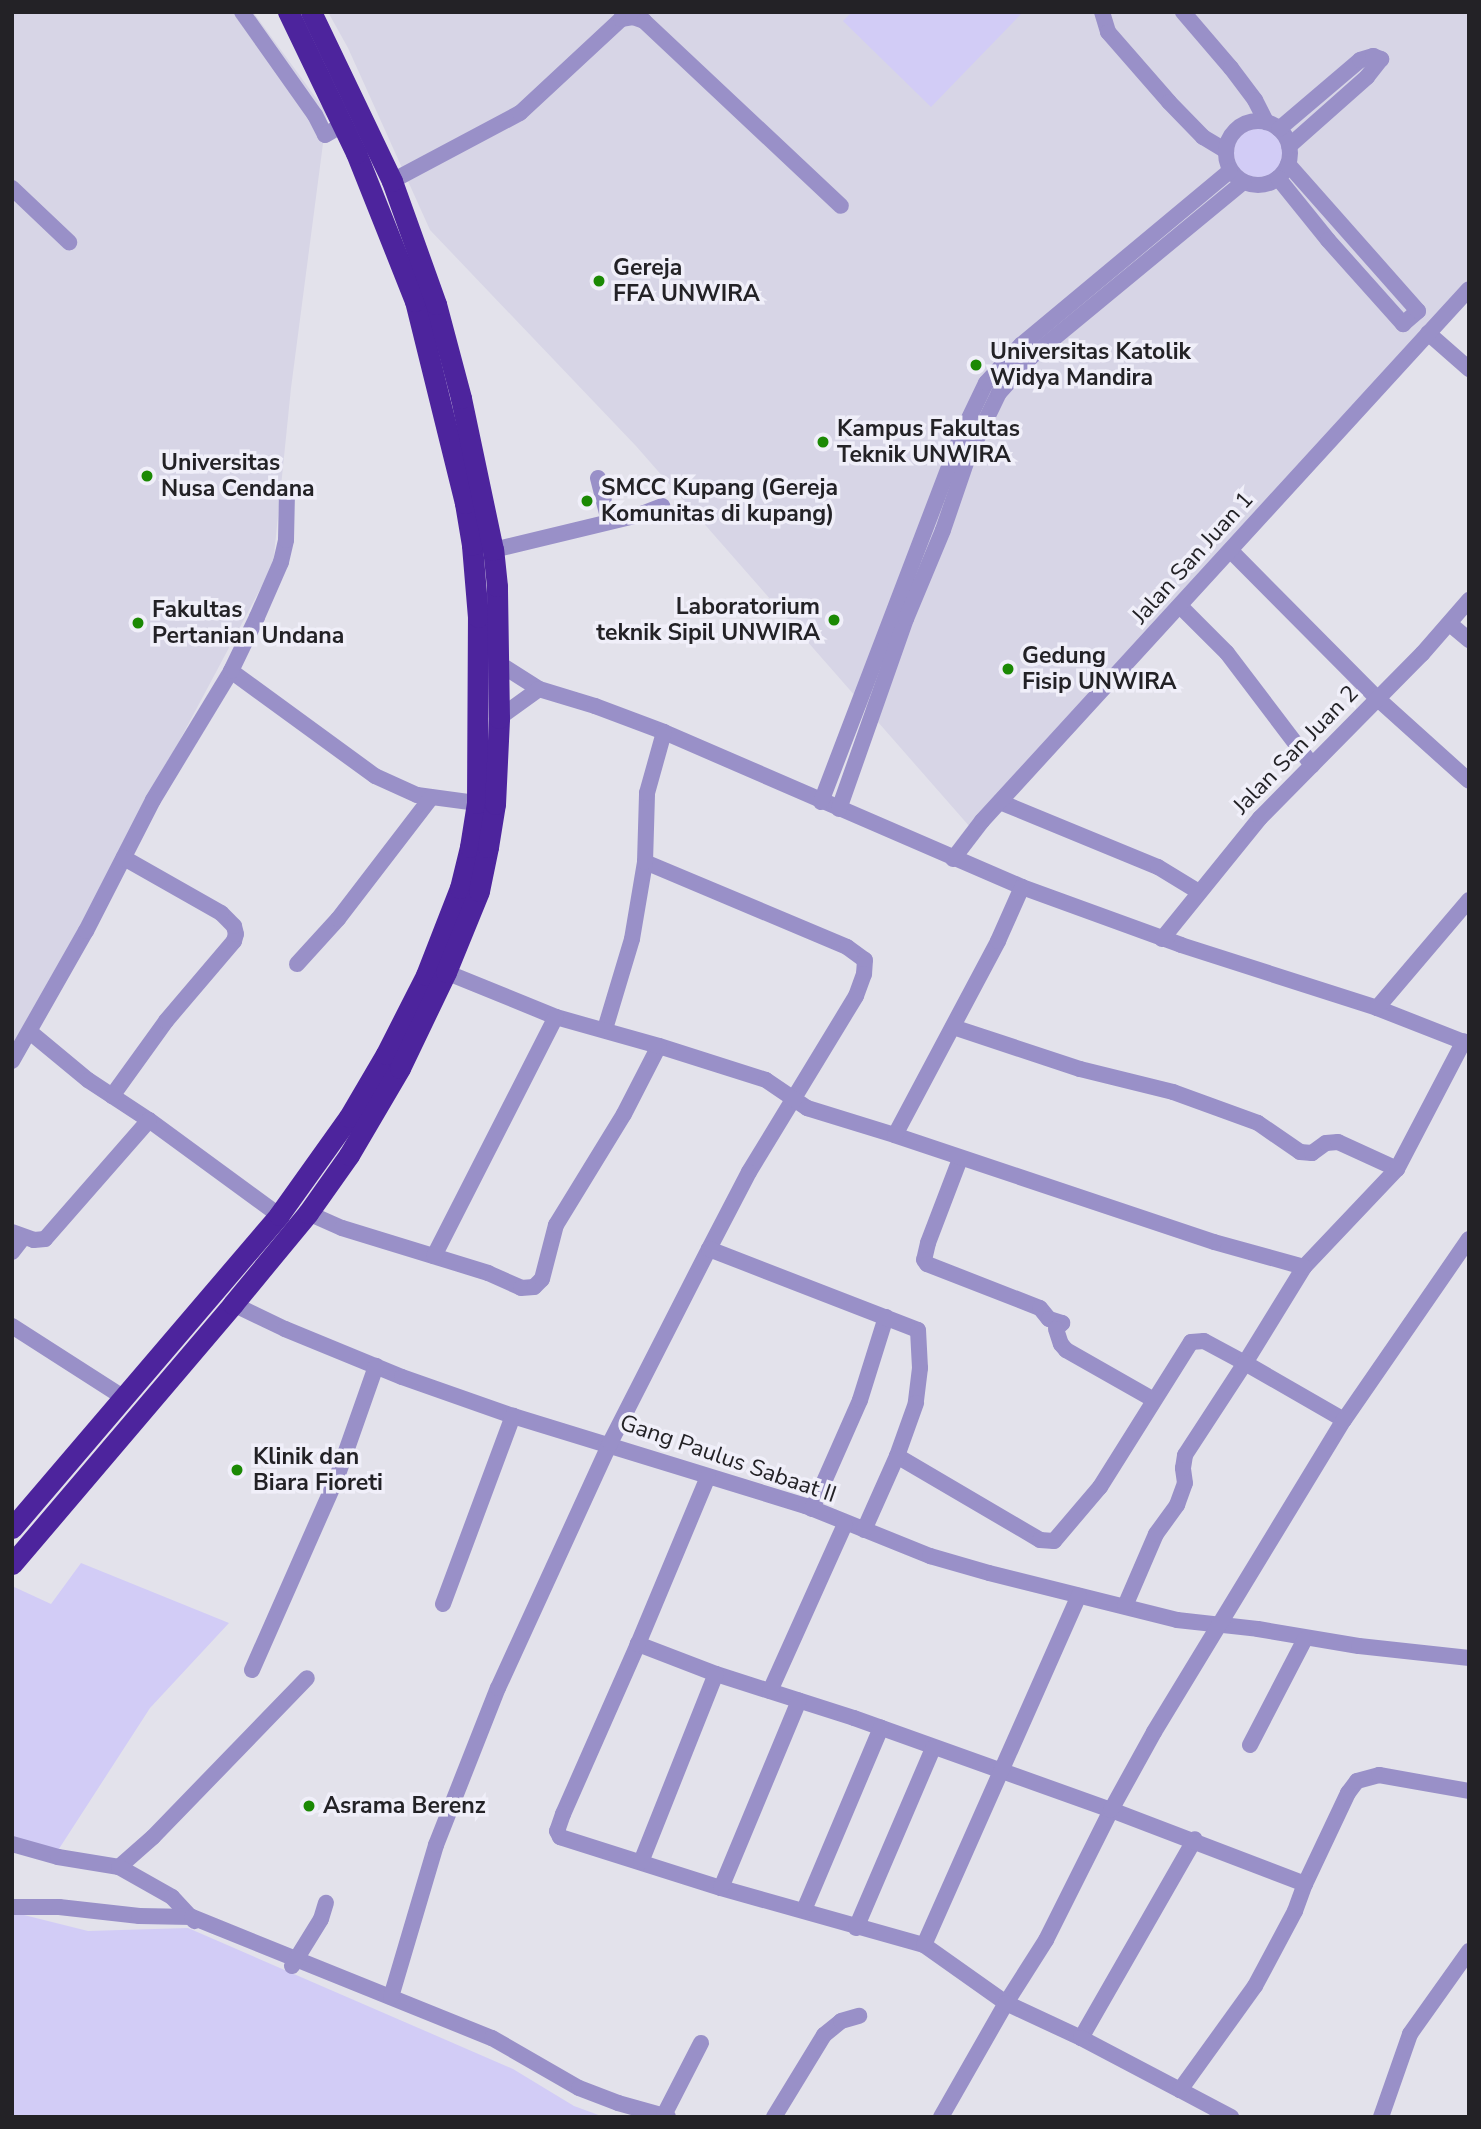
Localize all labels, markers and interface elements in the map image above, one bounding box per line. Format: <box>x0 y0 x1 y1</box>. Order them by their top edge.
place label: Gereja FFA UNWIRA <box>613 254 760 308</box>
marker: Gereja FFA UNWIRA <box>591 273 607 289</box>
place label: Universitas Katolik Widya Mandira <box>990 338 1191 392</box>
marker: Universitas Katolik Widya Mandira <box>968 357 984 373</box>
place label: Kampus Fakultas Teknik UNWIRA <box>837 415 1020 469</box>
marker: Kampus Fakultas Teknik UNWIRA <box>815 434 831 450</box>
place label: Universitas Nusa Cendana <box>161 449 315 503</box>
marker: Universitas Nusa Cendana <box>139 468 155 484</box>
place label: SMCC Kupang (Gereja Komunitas di kupang) <box>601 474 838 528</box>
street label: Jalan San Juan 1 <box>1126 486 1260 630</box>
marker: SMCC Kupang (Gereja Komunitas di kupang) <box>579 493 595 509</box>
place label: Laboratorium teknik Sipil UNWIRA <box>596 593 820 647</box>
place label: Fakultas Pertanian Undana <box>152 596 344 650</box>
marker: Laboratorium teknik Sipil UNWIRA <box>826 612 842 628</box>
marker: Fakultas Pertanian Undana <box>130 615 146 631</box>
place label: Gedung Fisip UNWIRA <box>1022 642 1177 696</box>
marker: Gedung Fisip UNWIRA <box>1000 661 1016 677</box>
street label: Jalan San Juan 2 <box>1228 680 1364 820</box>
street label: Gang Paulus Sabaat II <box>616 1409 840 1509</box>
place label: Klinik dan Biara Fioreti <box>253 1443 383 1497</box>
marker: Klinik dan Biara Fioreti <box>227 1460 247 1480</box>
place label: Asrama Berenz <box>323 1792 486 1820</box>
marker: Asrama Berenz <box>301 1798 317 1814</box>

